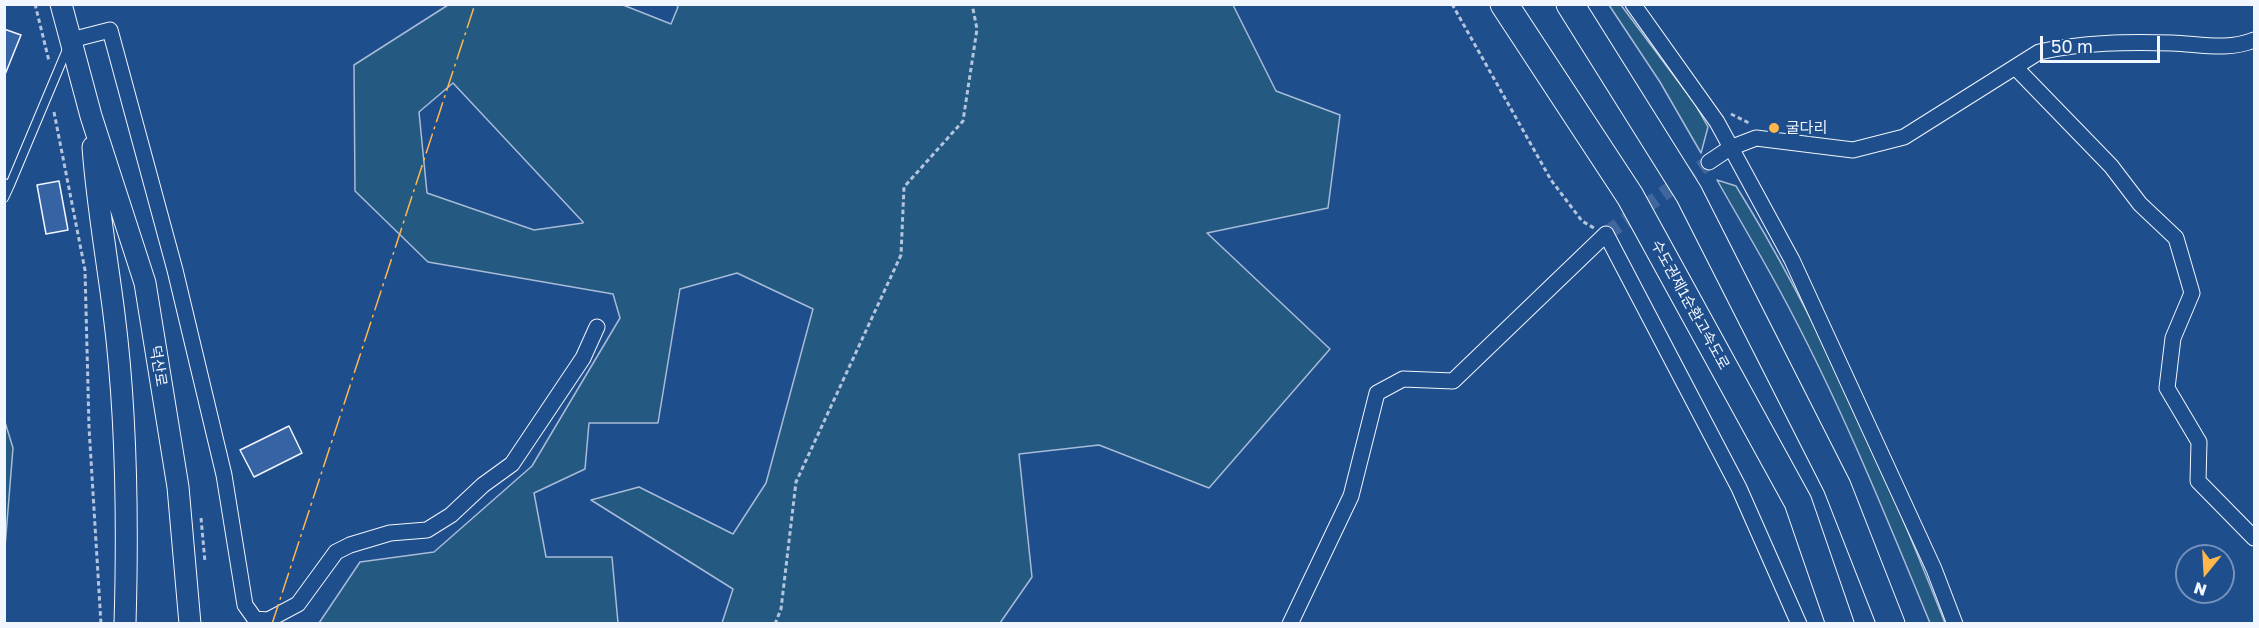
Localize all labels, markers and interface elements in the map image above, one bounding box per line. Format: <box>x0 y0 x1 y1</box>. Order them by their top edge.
scale bar <box>2043 24 2163 62</box>
text: 50 m <box>2051 35 2093 57</box>
place label: 굴다리 <box>1786 119 1827 137</box>
marker: 굴다리 <box>1767 121 1781 135</box>
street label: 수도권제1순환고속도로 <box>1647 237 1733 373</box>
street label: 덕산로 <box>146 344 170 388</box>
north arrow <box>2175 544 2235 604</box>
text: N <box>2191 578 2209 601</box>

